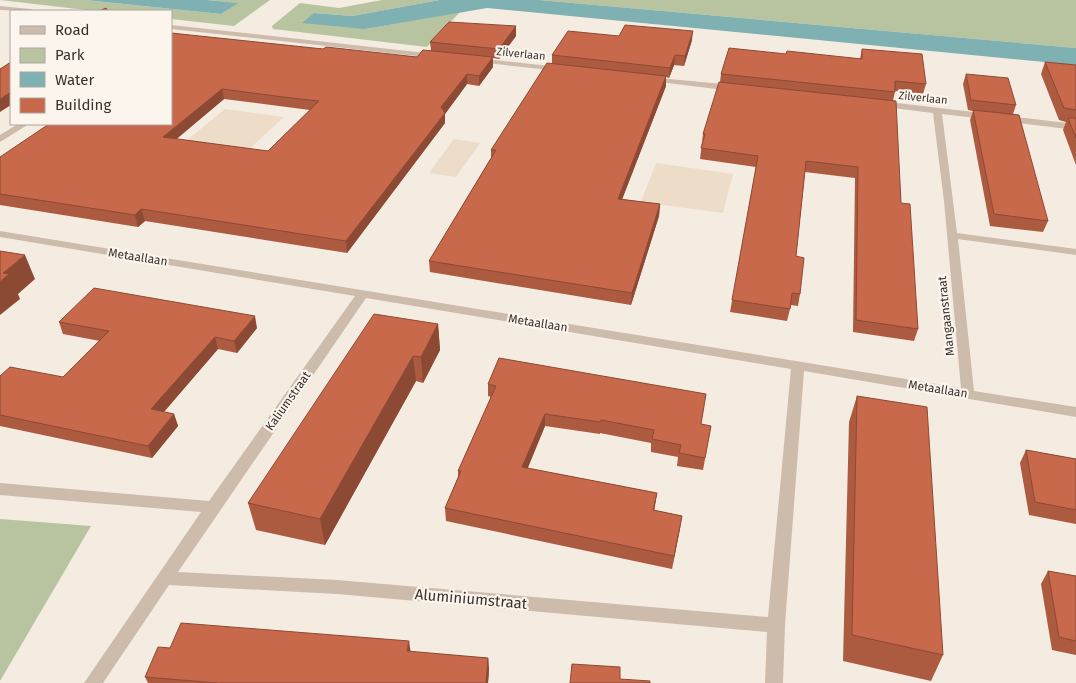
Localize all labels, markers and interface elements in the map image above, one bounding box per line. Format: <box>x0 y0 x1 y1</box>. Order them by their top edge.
legend <box>10 10 172 125</box>
text: Road <box>55 21 90 39</box>
street label: Zilverlaan <box>496 45 546 63</box>
text: Park <box>55 46 85 64</box>
text: Water <box>55 71 94 89</box>
street label: Zilverlaan <box>898 89 948 107</box>
text: Building <box>55 96 111 114</box>
street label: Metaallaan <box>107 245 169 269</box>
street label: Mangaanstraat <box>935 275 957 357</box>
street label: Metaallaan <box>507 311 569 335</box>
street label: Kaliumstraat <box>262 368 314 433</box>
street label: Metaallaan <box>907 377 969 401</box>
street label: Aluminiumstraat <box>414 585 529 613</box>

